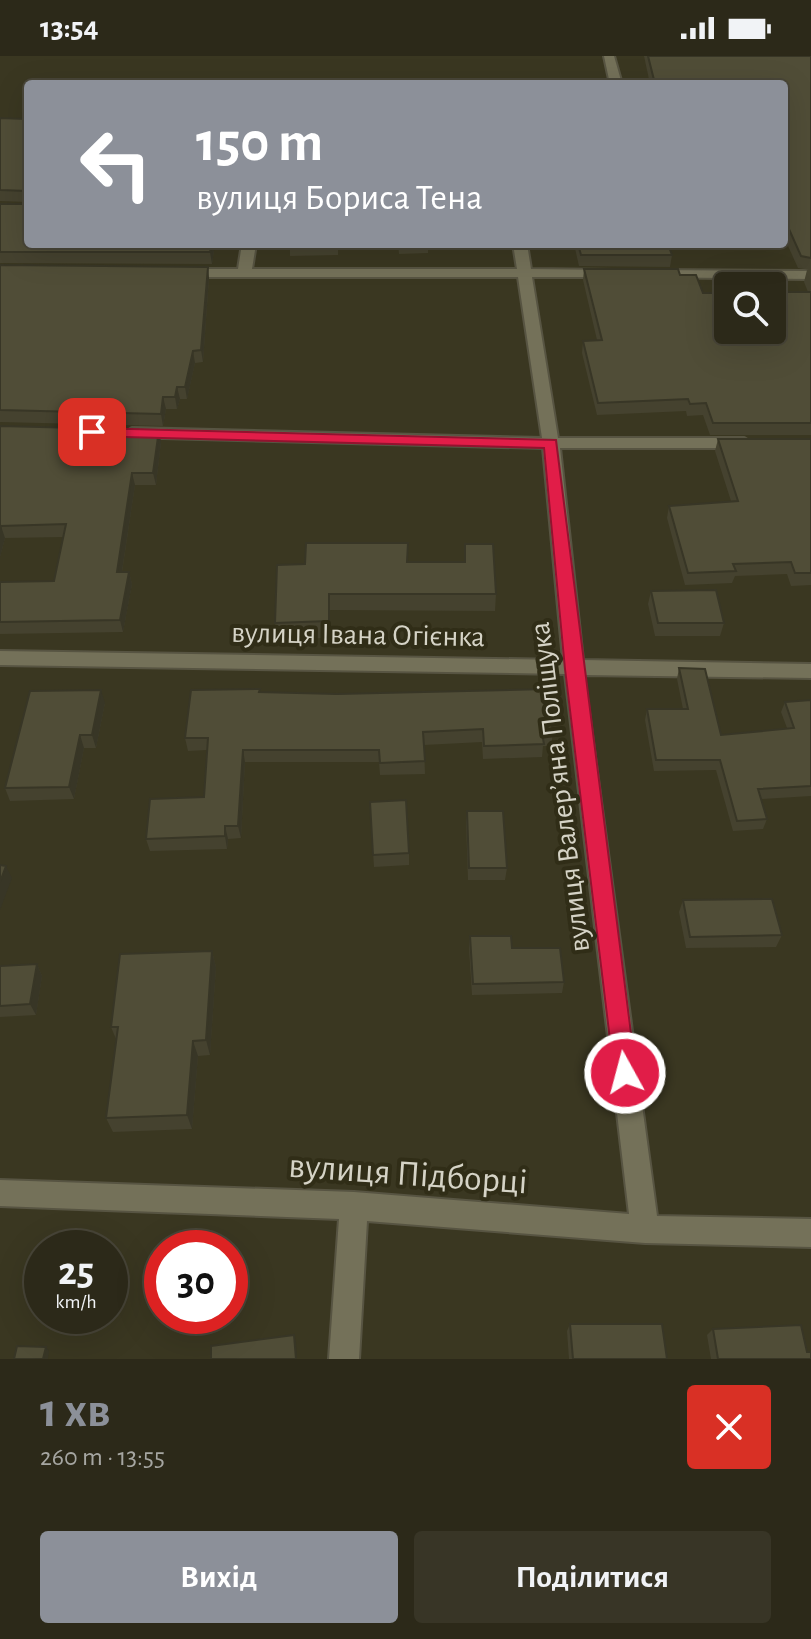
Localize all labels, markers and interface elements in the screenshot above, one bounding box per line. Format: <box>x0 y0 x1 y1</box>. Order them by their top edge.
text: 13:54 <box>40 13 99 43</box>
icon: left <box>64 112 168 216</box>
text: 150 m <box>196 115 323 171</box>
text: вулиця Бориса Тена <box>196 180 483 216</box>
map controls <box>714 272 786 344</box>
button: search <box>714 272 786 344</box>
pin <box>58 398 126 466</box>
icon: arrive <box>70 410 114 454</box>
street label: вулиця Івана Огієнка <box>231 618 485 652</box>
street label: вулиця Валерʼяна Поліщука <box>525 620 595 954</box>
position arrow <box>583 1031 667 1115</box>
street label: вулиця Підборці <box>287 1148 529 1200</box>
speed limit sign: 30 <box>144 1230 248 1334</box>
text: 25 <box>58 1252 94 1292</box>
text: km/h <box>55 1292 97 1312</box>
button: close <box>687 1385 771 1469</box>
text: 1 хв <box>40 1388 110 1436</box>
text: 260 m · 13:55 <box>40 1444 165 1470</box>
button: Вихід <box>40 1531 398 1623</box>
button: Поділитися <box>414 1531 771 1623</box>

